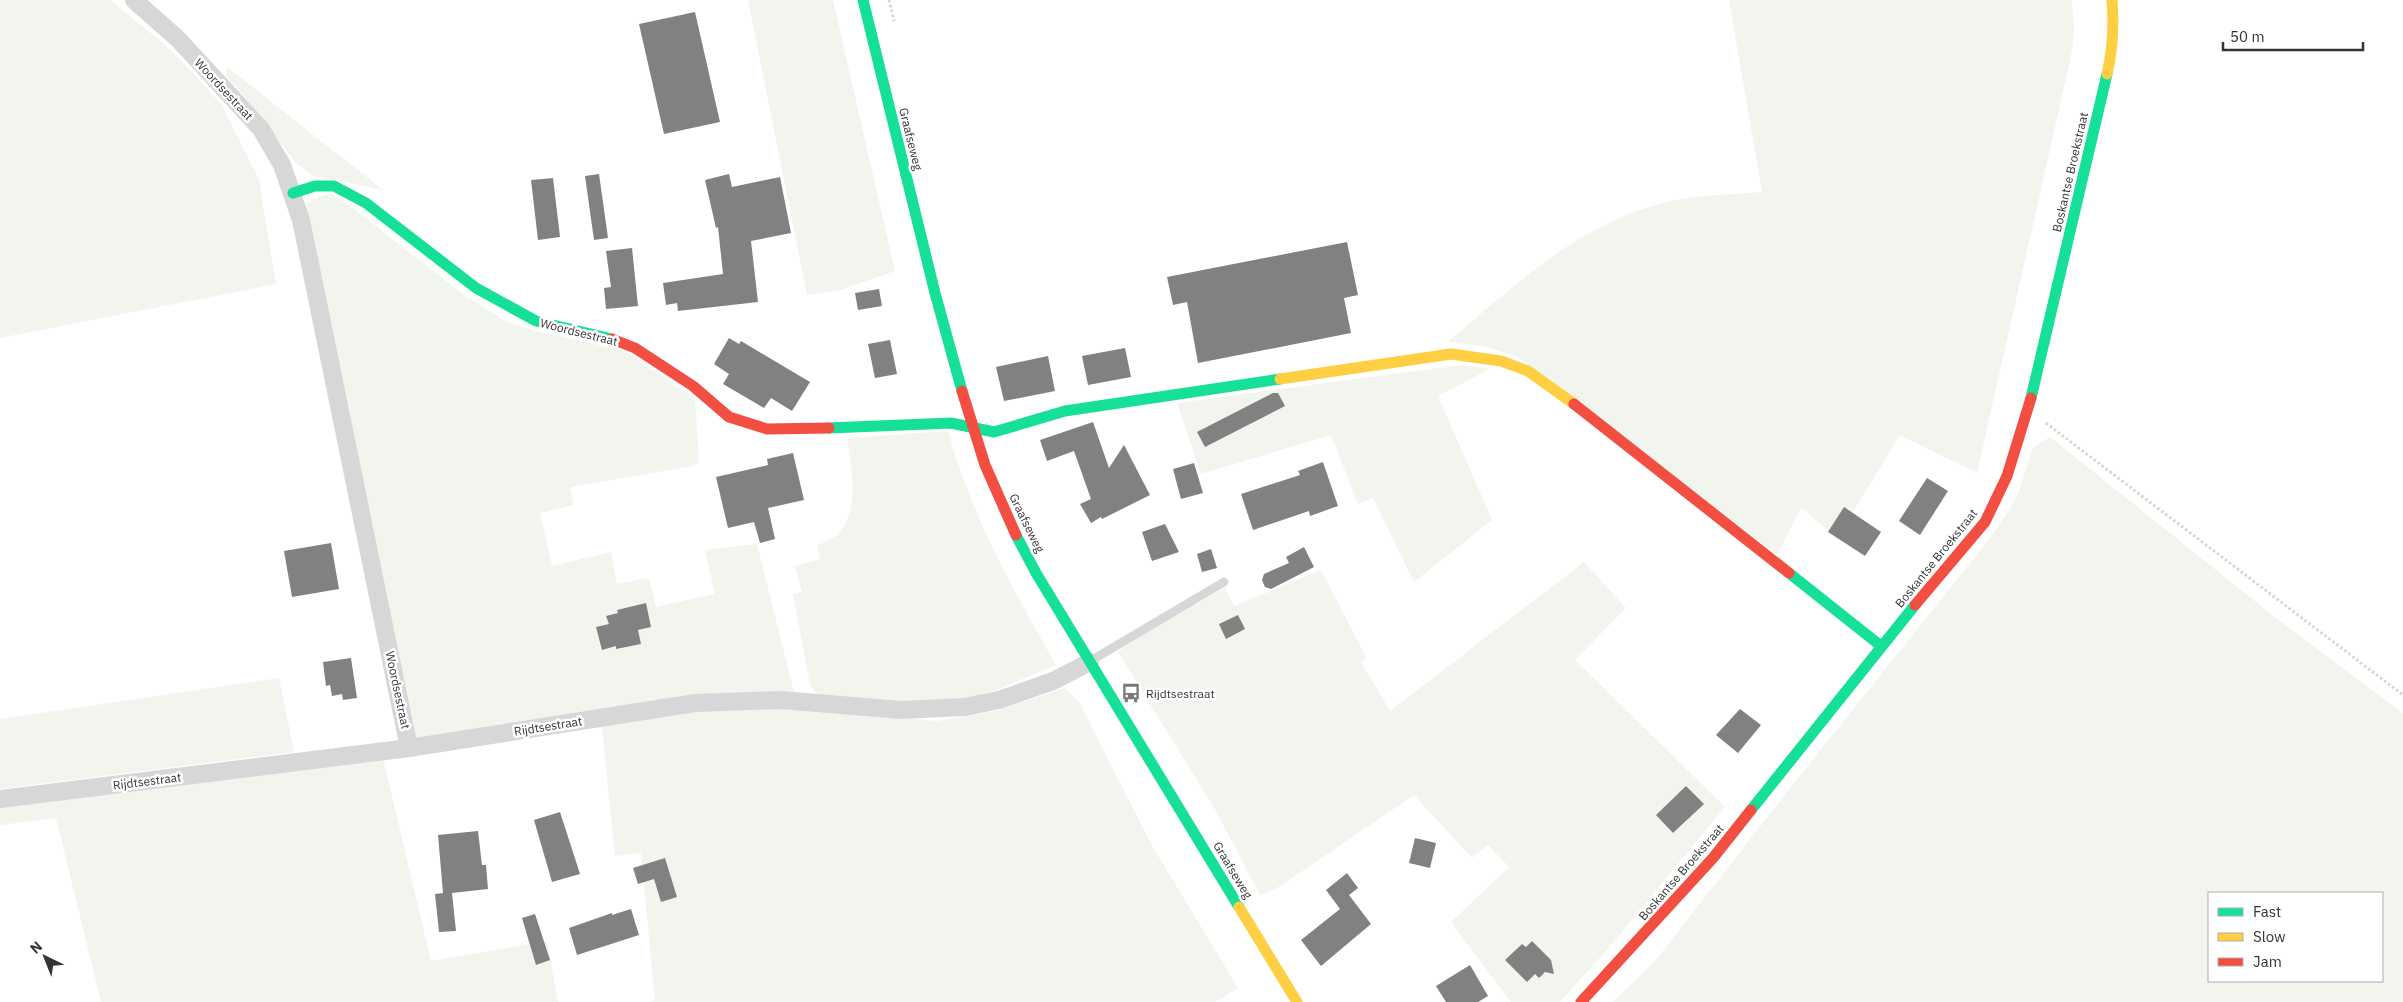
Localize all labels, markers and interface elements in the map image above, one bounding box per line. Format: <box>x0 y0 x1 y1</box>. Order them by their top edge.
scale bar <box>2223 20 2363 52</box>
text: 50 m <box>2230 27 2265 46</box>
street label: Woordsestraat <box>192 55 256 123</box>
street label: Graafseweg <box>896 106 926 172</box>
street label: Boskantse Broekstraat <box>2049 111 2091 233</box>
street label: Woordsestraat <box>539 315 619 349</box>
street label: Graafseweg <box>1006 491 1048 556</box>
street label: Boskantse Broekstraat <box>1892 506 1980 610</box>
street label: Woordsestraat <box>382 650 414 730</box>
bus stop icon: Rijdtsestraat <box>1120 682 1142 704</box>
place label: Rijdtsestraat <box>1146 686 1215 701</box>
street label: Rijdtsestraat <box>513 713 583 739</box>
street label: Rijdtsestraat <box>112 769 182 793</box>
street label: Boskantse Broekstraat <box>1635 821 1727 923</box>
street label: Graafseweg <box>1210 839 1256 902</box>
legend <box>2208 892 2383 982</box>
text: Fast <box>2253 902 2281 921</box>
text: Slow <box>2253 927 2286 946</box>
north arrow <box>20 932 70 982</box>
text: N <box>26 937 46 958</box>
text: Jam <box>2253 952 2282 971</box>

